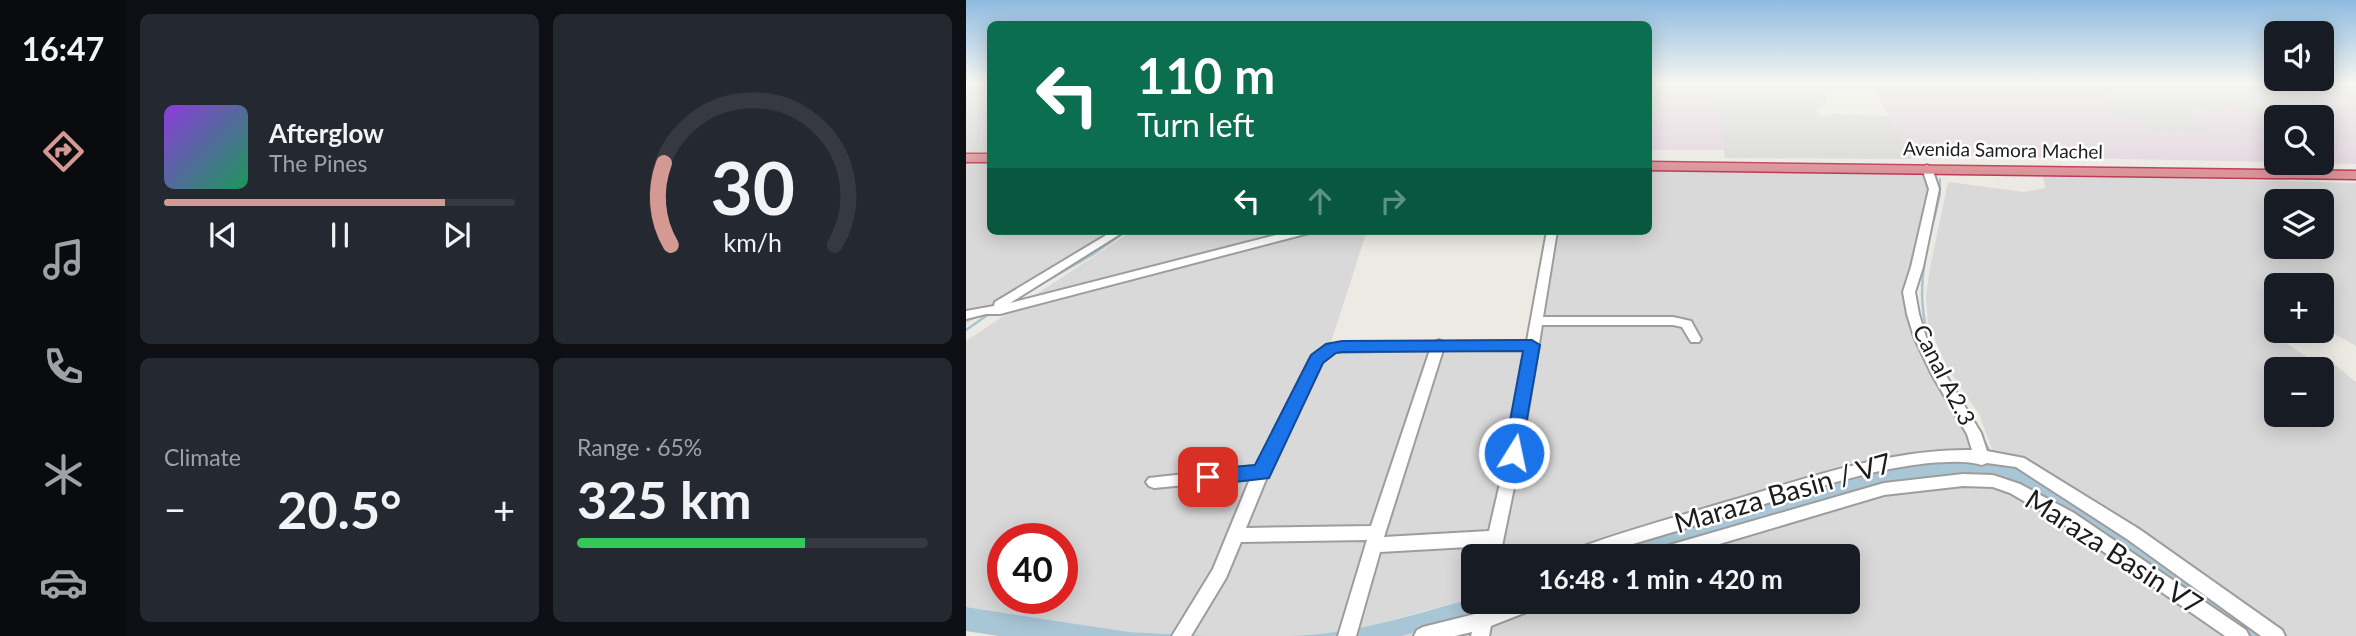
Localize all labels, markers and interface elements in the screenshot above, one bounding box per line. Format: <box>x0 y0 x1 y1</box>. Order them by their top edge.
map controls <box>2264 21 2334 427</box>
button: sound <box>2264 21 2334 91</box>
text: 16:47 <box>22 29 104 68</box>
text: 110 m <box>1137 46 1275 104</box>
icon: left <box>1022 49 1113 140</box>
text: Turn left <box>1137 105 1254 144</box>
button: search <box>2264 105 2334 175</box>
text: Afterglow <box>269 117 384 149</box>
icon: directions <box>39 127 88 176</box>
street label: Avenida Samora Machel <box>1903 136 2103 163</box>
text: 30 <box>710 144 795 232</box>
text: The Pines <box>269 149 367 177</box>
icon: left <box>1228 182 1266 220</box>
icon: ahead <box>1301 182 1339 220</box>
icon: right <box>1374 182 1412 220</box>
button: layers <box>2264 189 2334 259</box>
icon: previous <box>204 216 242 254</box>
icon: pause <box>321 216 359 254</box>
icon: next <box>438 216 476 254</box>
text: km/h <box>723 227 782 257</box>
icon: music <box>39 235 88 284</box>
button: + <box>2264 273 2334 343</box>
street label: Canal A2.3 <box>1908 319 1982 430</box>
icon: phone <box>39 342 88 391</box>
button: − <box>2264 357 2334 427</box>
position arrow <box>1477 416 1551 490</box>
text: Range · 65% <box>577 433 702 461</box>
text: Climate <box>164 443 241 471</box>
street label: Maraza Basin / V7 <box>1670 445 1895 539</box>
pin <box>1178 447 1238 507</box>
icon: climate <box>39 450 88 499</box>
icon: arrive <box>1189 458 1227 496</box>
text: 325 km <box>577 468 751 530</box>
text: 20.5° <box>277 478 402 540</box>
street label: Maraza Basin V7 <box>2019 481 2210 621</box>
text: − <box>164 486 186 532</box>
text: + <box>493 486 515 532</box>
speed limit sign: 40 <box>987 523 1078 614</box>
icon: car <box>39 558 88 607</box>
text: 16:48 · 1 min · 420 m <box>1538 563 1783 595</box>

